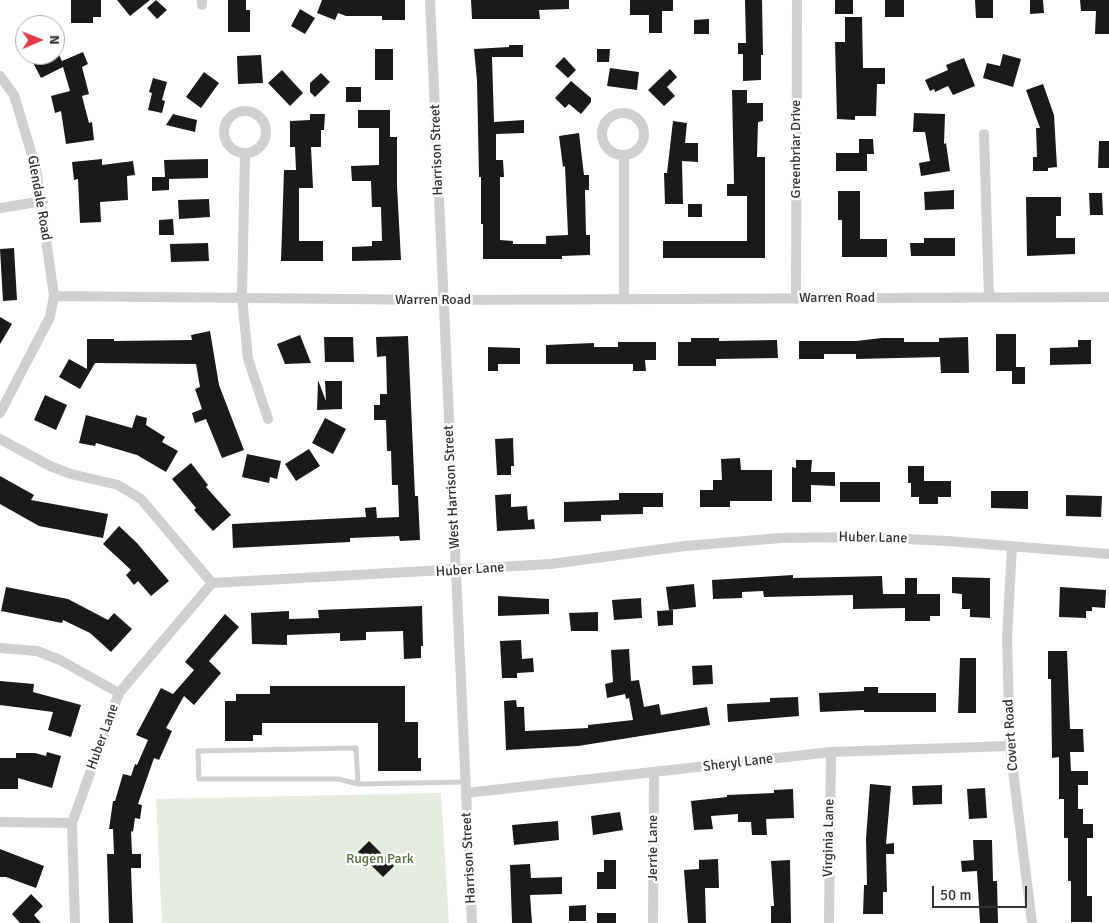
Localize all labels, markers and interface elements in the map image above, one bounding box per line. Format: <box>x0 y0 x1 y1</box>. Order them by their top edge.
north arrow <box>15 15 65 65</box>
text: N <box>46 35 63 45</box>
street label: Greenbriar Drive <box>788 100 804 198</box>
street label: Harrison Street <box>427 104 447 196</box>
street label: Glendale Road <box>23 154 55 242</box>
street label: Warren Road <box>799 290 875 306</box>
street label: Warren Road <box>395 292 471 308</box>
street label: West Harrison Street <box>440 425 464 549</box>
street label: Huber Lane <box>839 529 907 547</box>
street label: Huber Lane <box>435 559 505 581</box>
street label: Covert Road <box>1000 698 1022 772</box>
street label: Huber Lane <box>83 702 123 772</box>
street label: Sheryl Lane <box>702 750 774 776</box>
street label: Virginia Lane <box>820 799 838 877</box>
street label: Harrison Street <box>458 812 480 904</box>
street label: Jerrie Lane <box>645 815 661 881</box>
park label: Rugen Park <box>346 851 414 867</box>
scale bar <box>934 876 1029 908</box>
text: 50 m <box>940 886 971 904</box>

